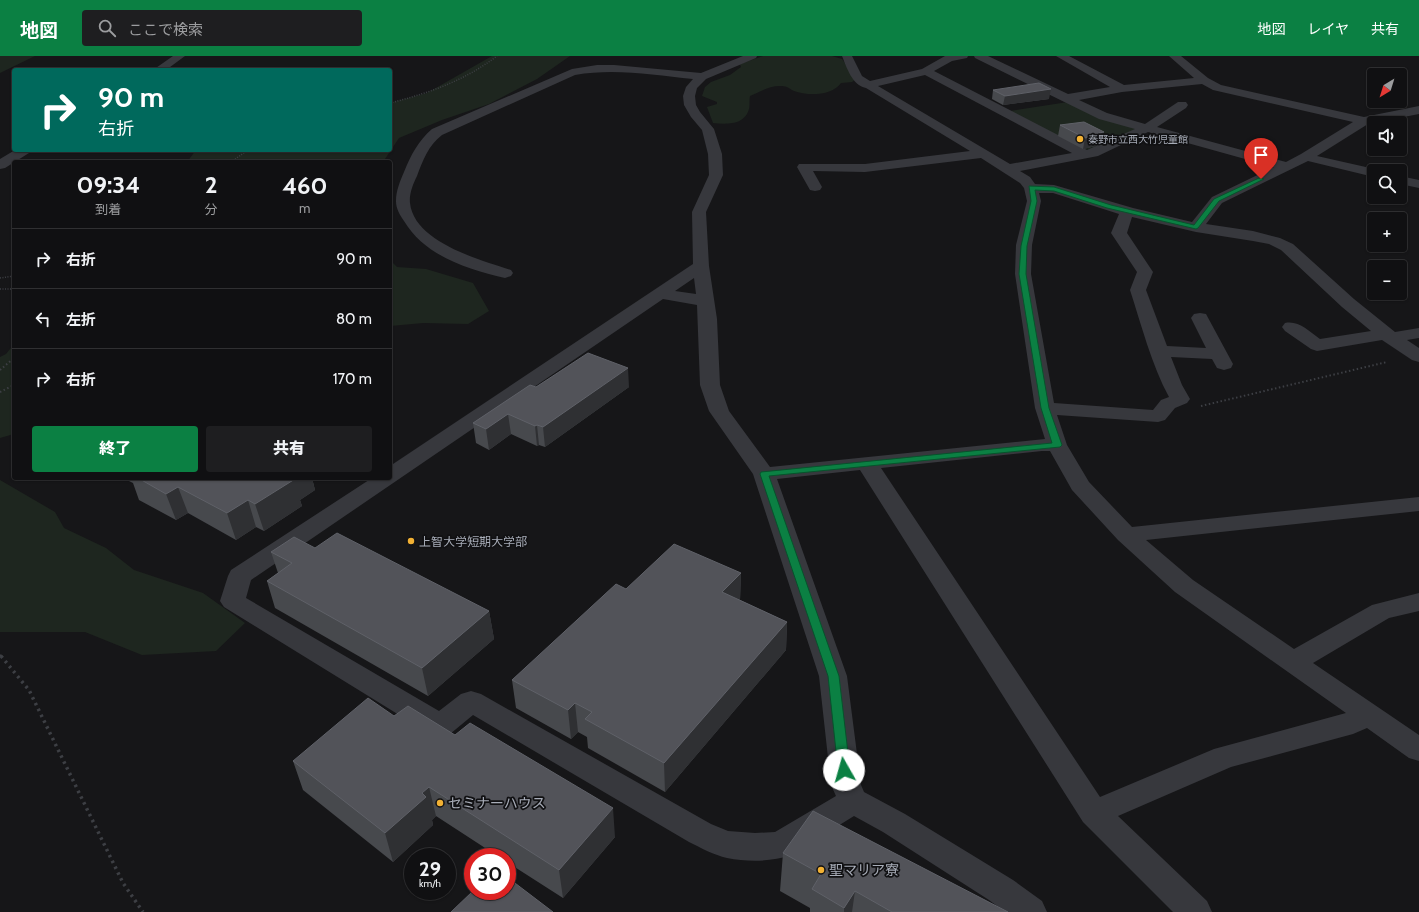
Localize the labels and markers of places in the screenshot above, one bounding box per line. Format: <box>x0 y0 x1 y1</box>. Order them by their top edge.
place label: 秦野市立西大竹児童館 <box>1088 133 1188 146</box>
marker: 秦野市立西大竹児童館 <box>1075 134 1085 144</box>
pin <box>1244 138 1278 179</box>
place label: 上智大学短期大学部 <box>419 534 527 549</box>
marker: 上智大学短期大学部 <box>406 536 416 546</box>
place label: セミナーハウス <box>448 794 546 812</box>
marker: セミナーハウス <box>435 798 445 808</box>
place label: 聖マリア寮 <box>829 861 899 879</box>
marker: 聖マリア寮 <box>816 865 826 875</box>

